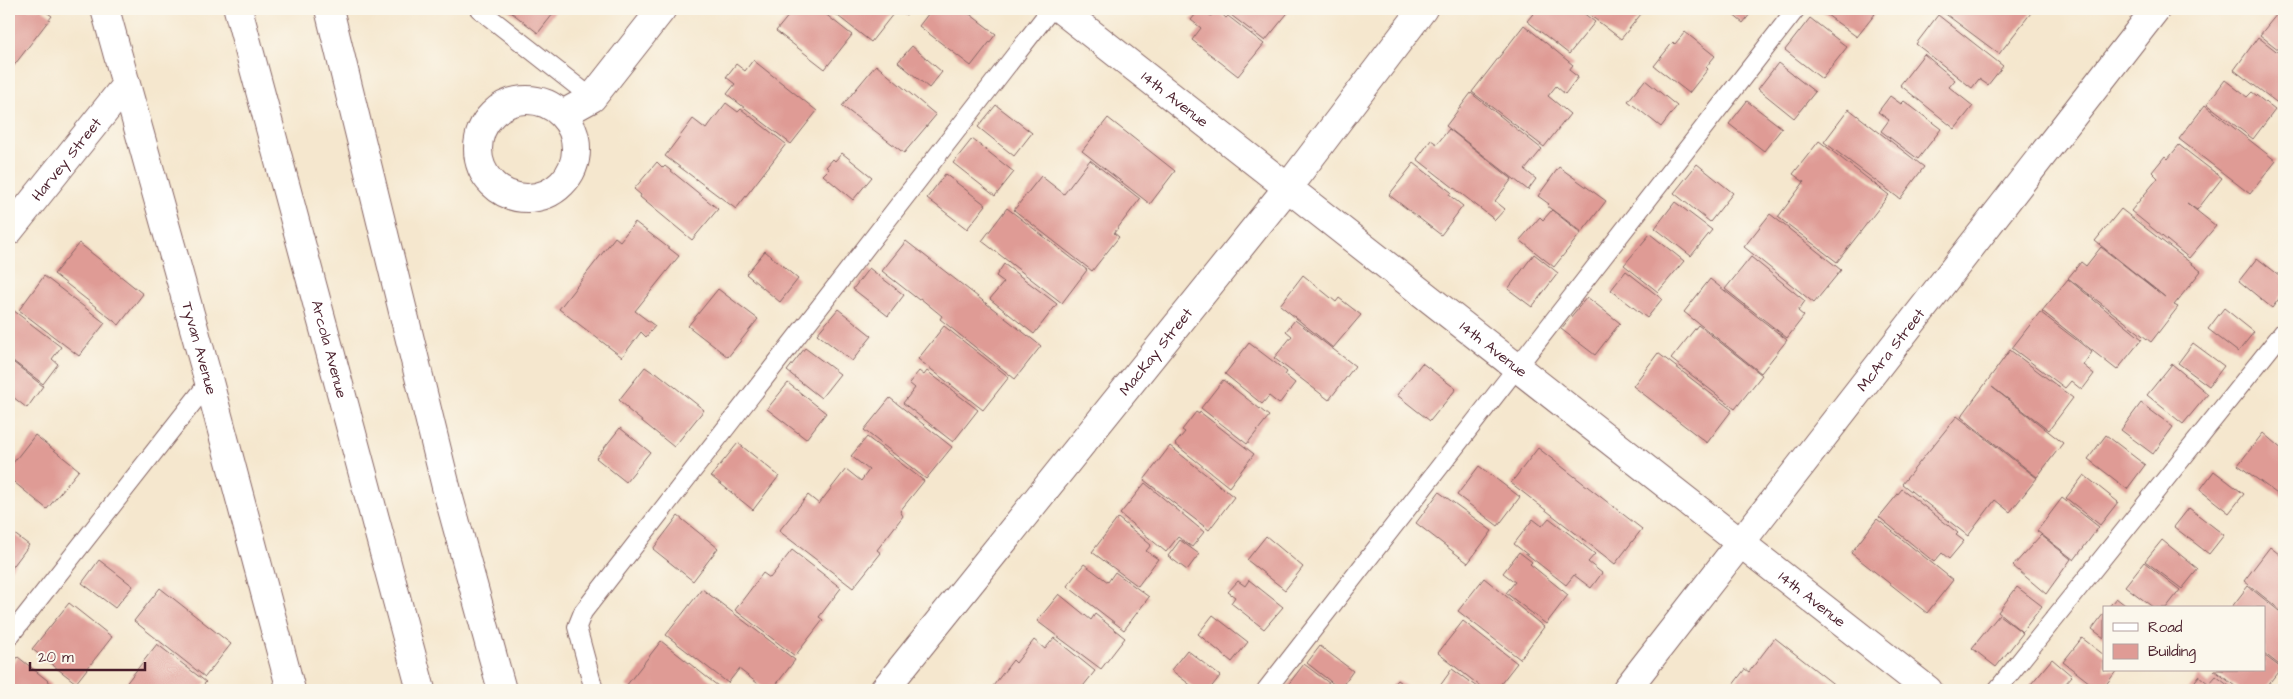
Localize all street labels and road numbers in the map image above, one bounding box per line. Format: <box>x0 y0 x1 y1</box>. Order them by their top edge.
street label: 14th Avenue <box>1136 66 1213 133</box>
street label: Harvey Street <box>27 113 107 206</box>
street label: Arcola Avenue <box>306 298 352 400</box>
street label: Tyvan Avenue <box>176 299 222 397</box>
street label: MacKay Street <box>1115 304 1198 400</box>
street label: McAra Street <box>1852 304 1930 396</box>
street label: 14th Avenue <box>1455 316 1531 383</box>
street label: 14th Avenue <box>1774 566 1850 633</box>

